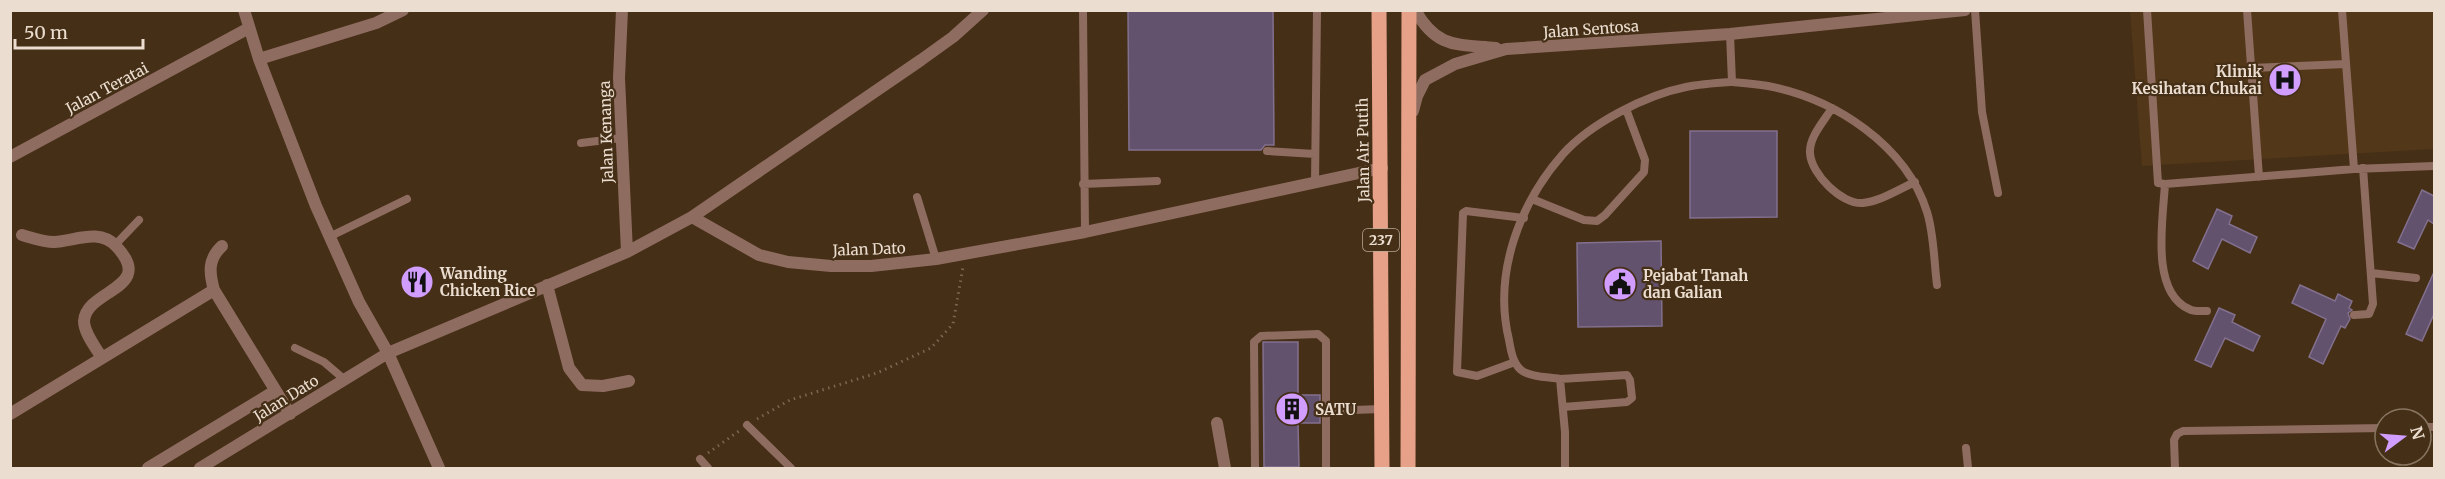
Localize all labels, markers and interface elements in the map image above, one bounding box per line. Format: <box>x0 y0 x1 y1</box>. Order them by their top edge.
scale bar <box>15 12 142 50</box>
street label: Jalan Sentosa <box>1541 16 1640 42</box>
text: 50 m <box>24 21 68 44</box>
street label: Jalan Teratai <box>62 58 152 118</box>
place label: Klinik Kesihatan Chukai <box>2132 62 2262 98</box>
hospital icon: Klinik Kesihatan Chukai <box>2267 62 2303 98</box>
street label: Jalan Kenanga <box>595 80 617 185</box>
street label: Jalan Air Putih <box>1353 97 1373 204</box>
road number: 237 <box>1363 229 1399 251</box>
street label: Jalan Dato <box>831 238 906 260</box>
restaurant icon: Wanding Chicken Rice <box>399 264 435 300</box>
place label: Wanding Chicken Rice <box>439 264 535 300</box>
public building icon: Pejabat Tanah dan Galian <box>1602 266 1638 302</box>
place label: Pejabat Tanah dan Galian <box>1643 266 1748 302</box>
street label: Jalan Dato <box>249 370 322 426</box>
building icon: SATU <box>1274 391 1310 427</box>
place label: SATU <box>1315 400 1356 419</box>
north arrow <box>2373 407 2433 467</box>
text: N <box>2406 424 2429 442</box>

